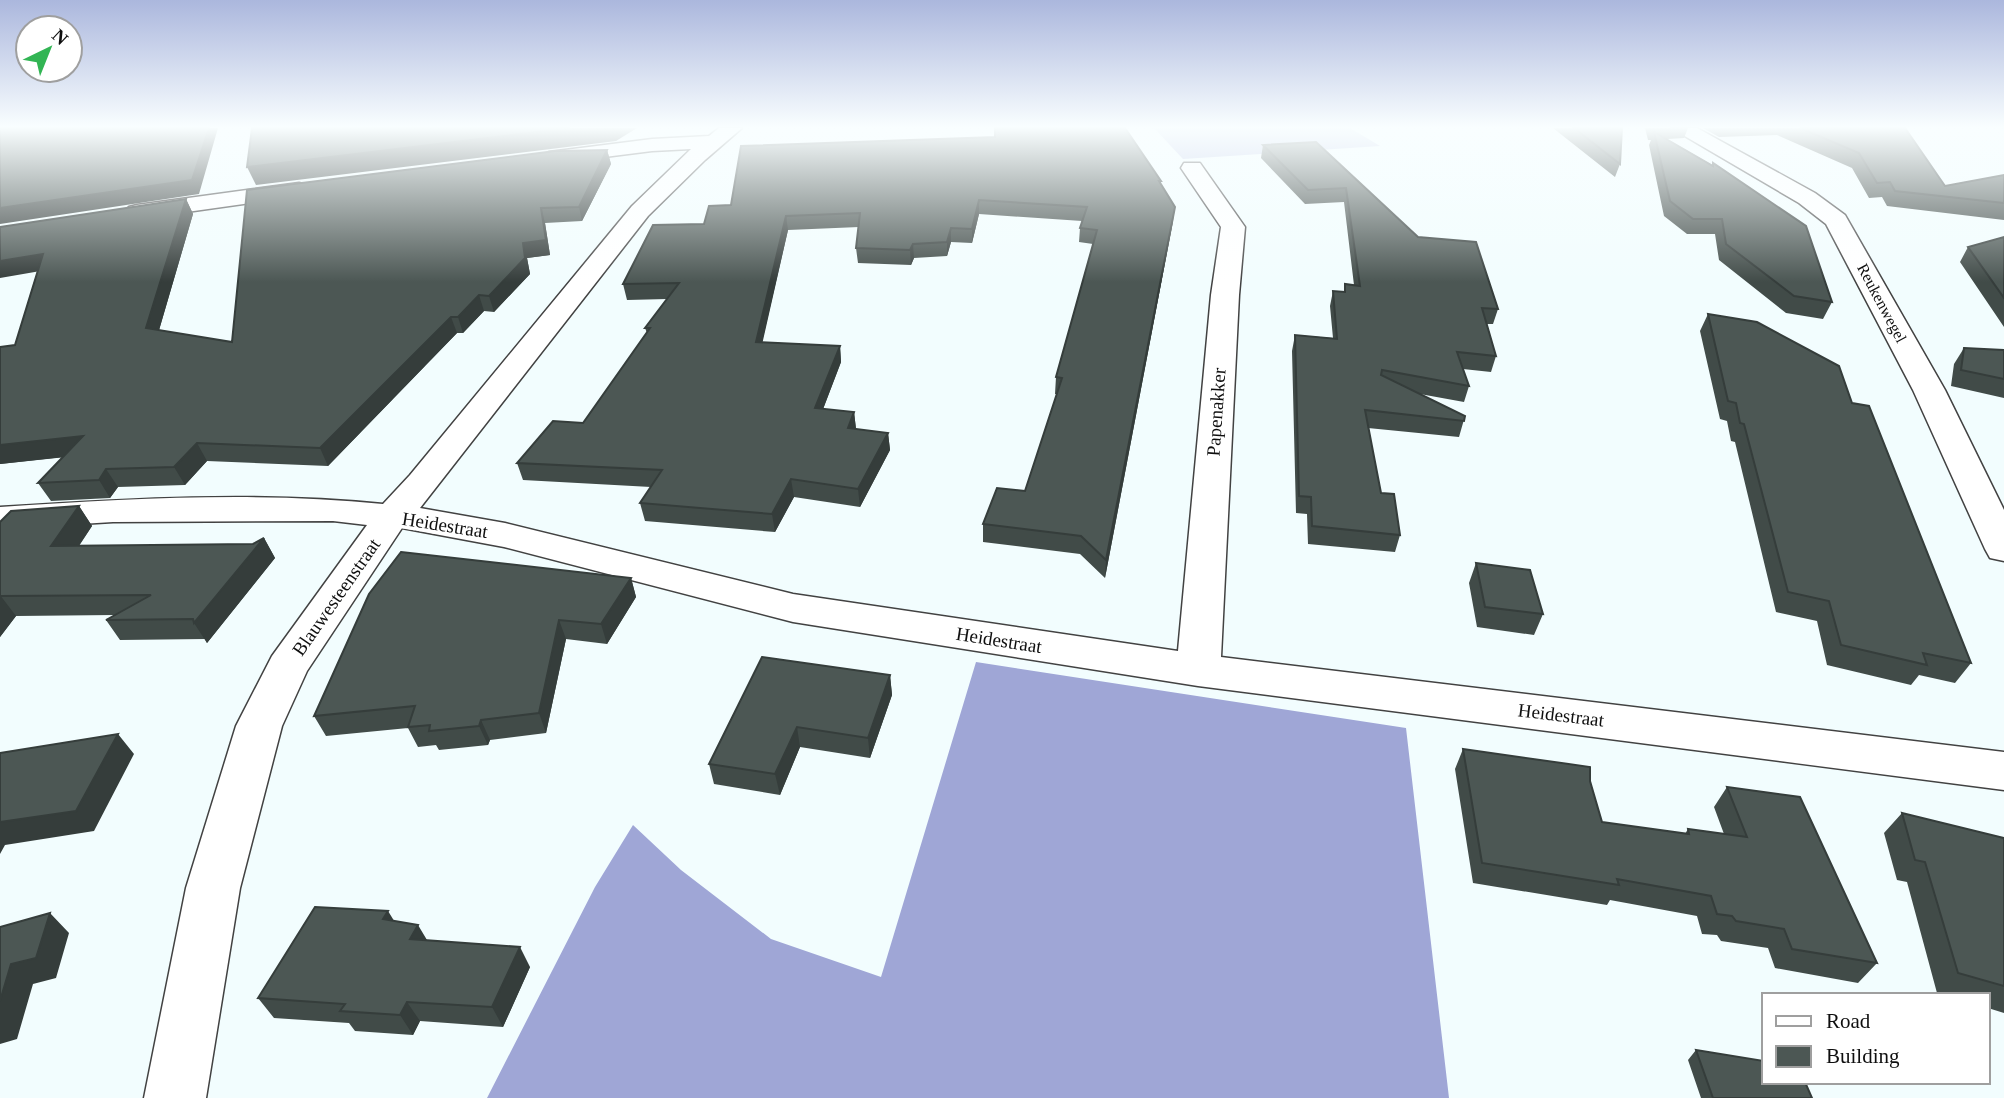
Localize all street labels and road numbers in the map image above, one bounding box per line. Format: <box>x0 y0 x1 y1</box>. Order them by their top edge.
street label: Reukenwegel <box>1853 261 1910 346</box>
street label: Papenakker <box>1202 366 1230 457</box>
street label: Heidestraat <box>401 508 490 542</box>
street label: Blauwesteenstraat <box>288 534 385 660</box>
street label: Heidestraat <box>955 623 1044 657</box>
street label: Heidestraat <box>1517 699 1606 731</box>

